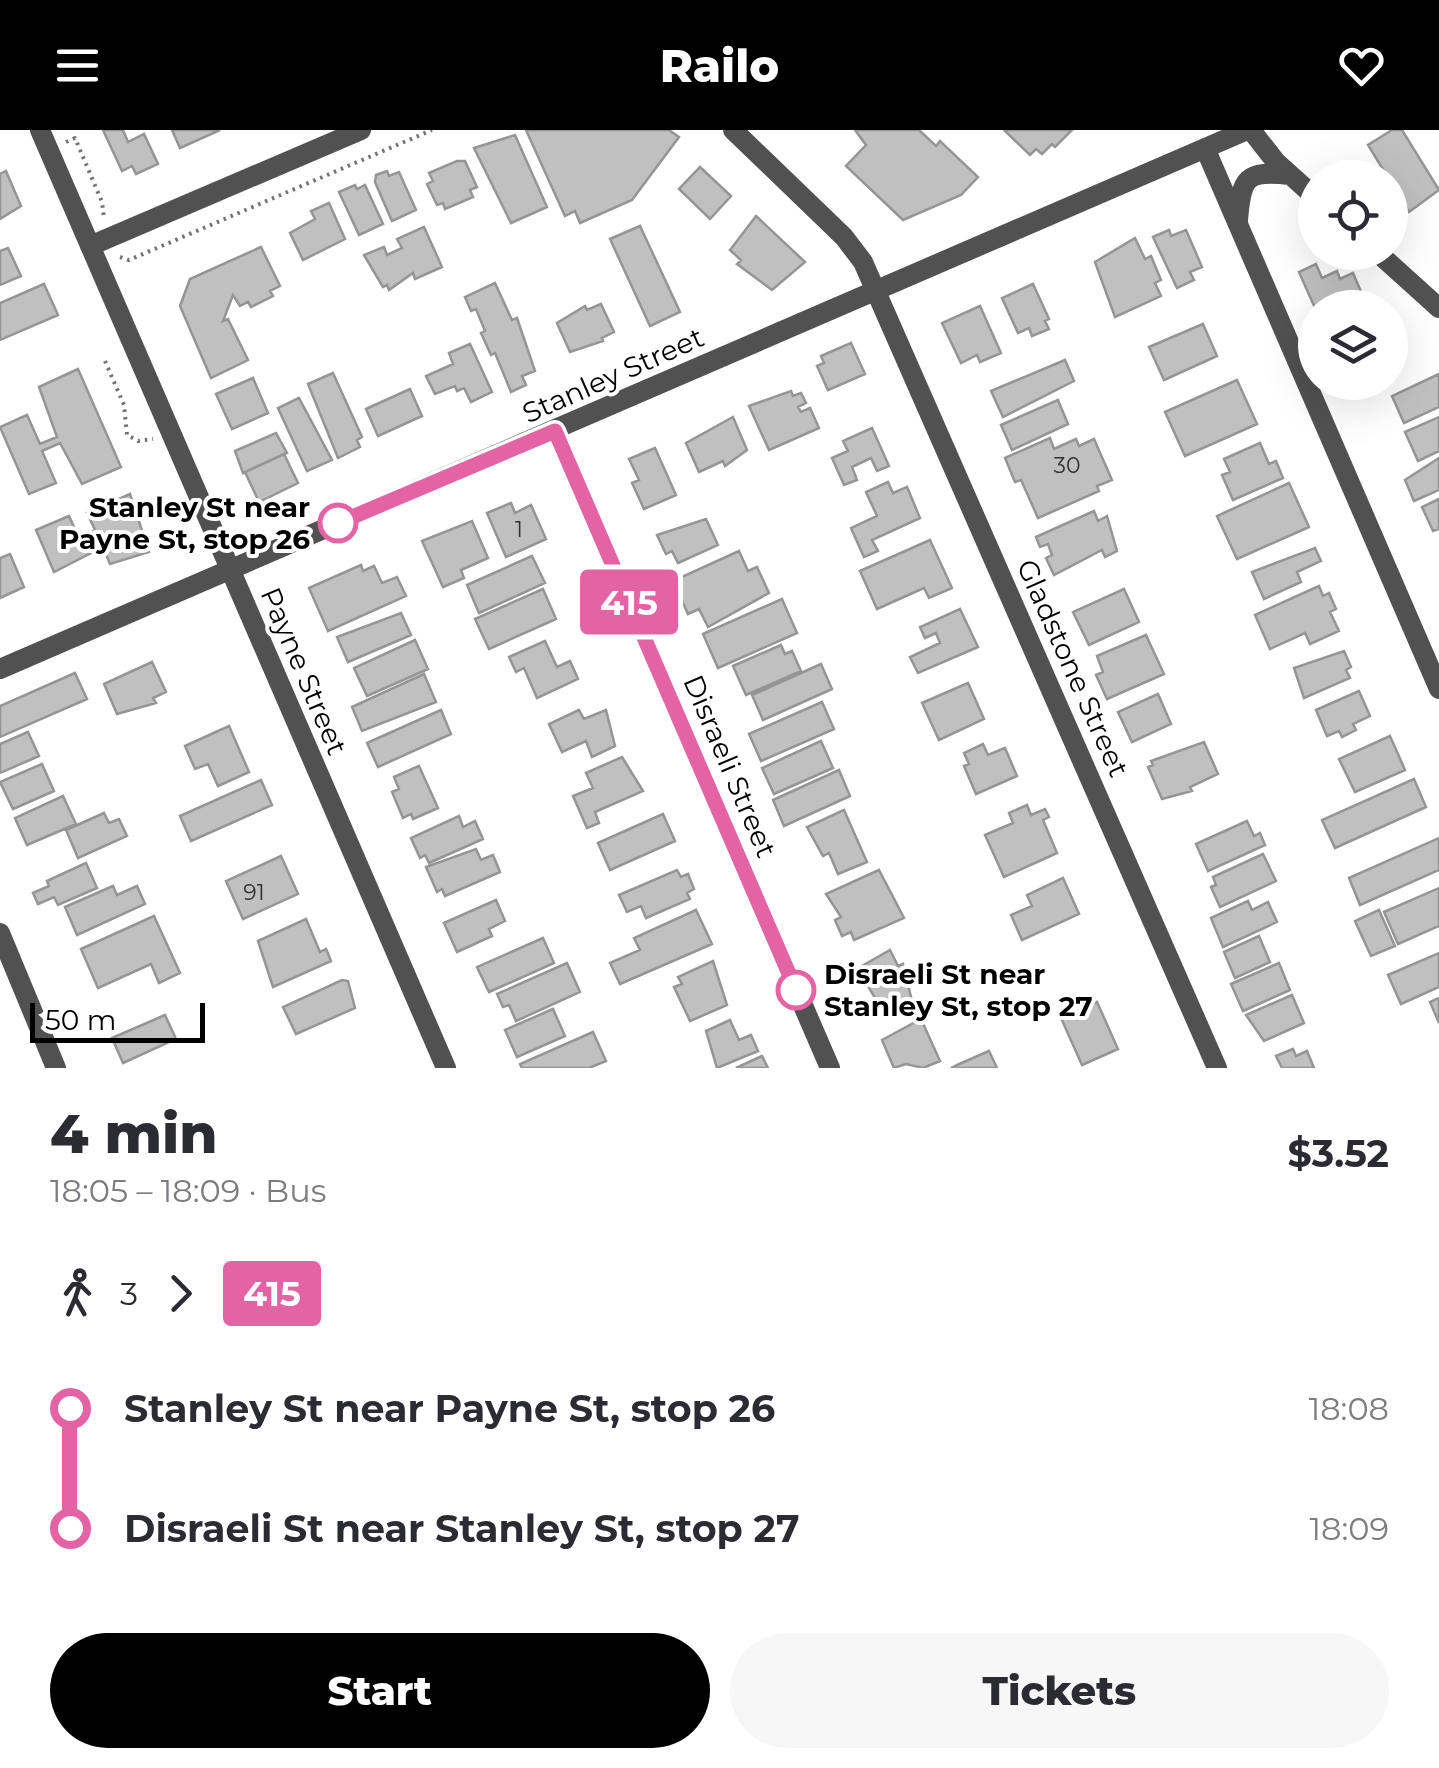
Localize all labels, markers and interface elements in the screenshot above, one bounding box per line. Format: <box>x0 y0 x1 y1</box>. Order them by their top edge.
icon: menu <box>50 38 105 93</box>
text: Railo <box>660 38 779 93</box>
icon: heart <box>1334 38 1389 93</box>
map controls <box>1298 160 1408 400</box>
button: locate <box>1298 160 1408 270</box>
button: layers <box>1298 290 1408 400</box>
street label: Stanley Street <box>517 320 709 430</box>
house number: 30 <box>1054 452 1080 479</box>
place label: Stanley St near Payne St, stop 26 <box>59 490 310 556</box>
marker: Stanley St near Payne St, stop 26 <box>319 504 357 542</box>
house number: 1 <box>515 516 523 543</box>
street label: Gladstone Street <box>1010 554 1136 782</box>
line badge: 415 <box>572 570 686 634</box>
text: 415 <box>600 581 658 624</box>
street label: Payne Street <box>253 582 355 760</box>
street label: Disraeli Street <box>676 670 784 862</box>
house number: 91 <box>243 879 265 906</box>
place label: Disraeli St near Stanley St, stop 27 <box>824 957 1093 1023</box>
marker: Disraeli St near Stanley St, stop 27 <box>777 971 815 1009</box>
scale bar <box>30 998 205 1043</box>
text: 50 m <box>45 1003 116 1037</box>
text: 4 min <box>50 1100 217 1167</box>
text: $3.52 <box>1288 1130 1389 1177</box>
text: 18:05 – 18:09 · Bus <box>50 1171 326 1210</box>
icon: walk <box>50 1266 105 1321</box>
icon: forward <box>153 1266 208 1321</box>
text: 415 <box>243 1272 301 1315</box>
text: 3 <box>120 1274 138 1313</box>
text: Stanley St near Payne St, stop 26 <box>124 1385 775 1432</box>
text: 18:08 <box>1309 1389 1389 1428</box>
text: Disraeli St near Stanley St, stop 27 <box>124 1505 800 1552</box>
text: 18:09 <box>1310 1509 1389 1548</box>
button: Start <box>50 1633 710 1748</box>
button: Tickets <box>730 1633 1389 1748</box>

